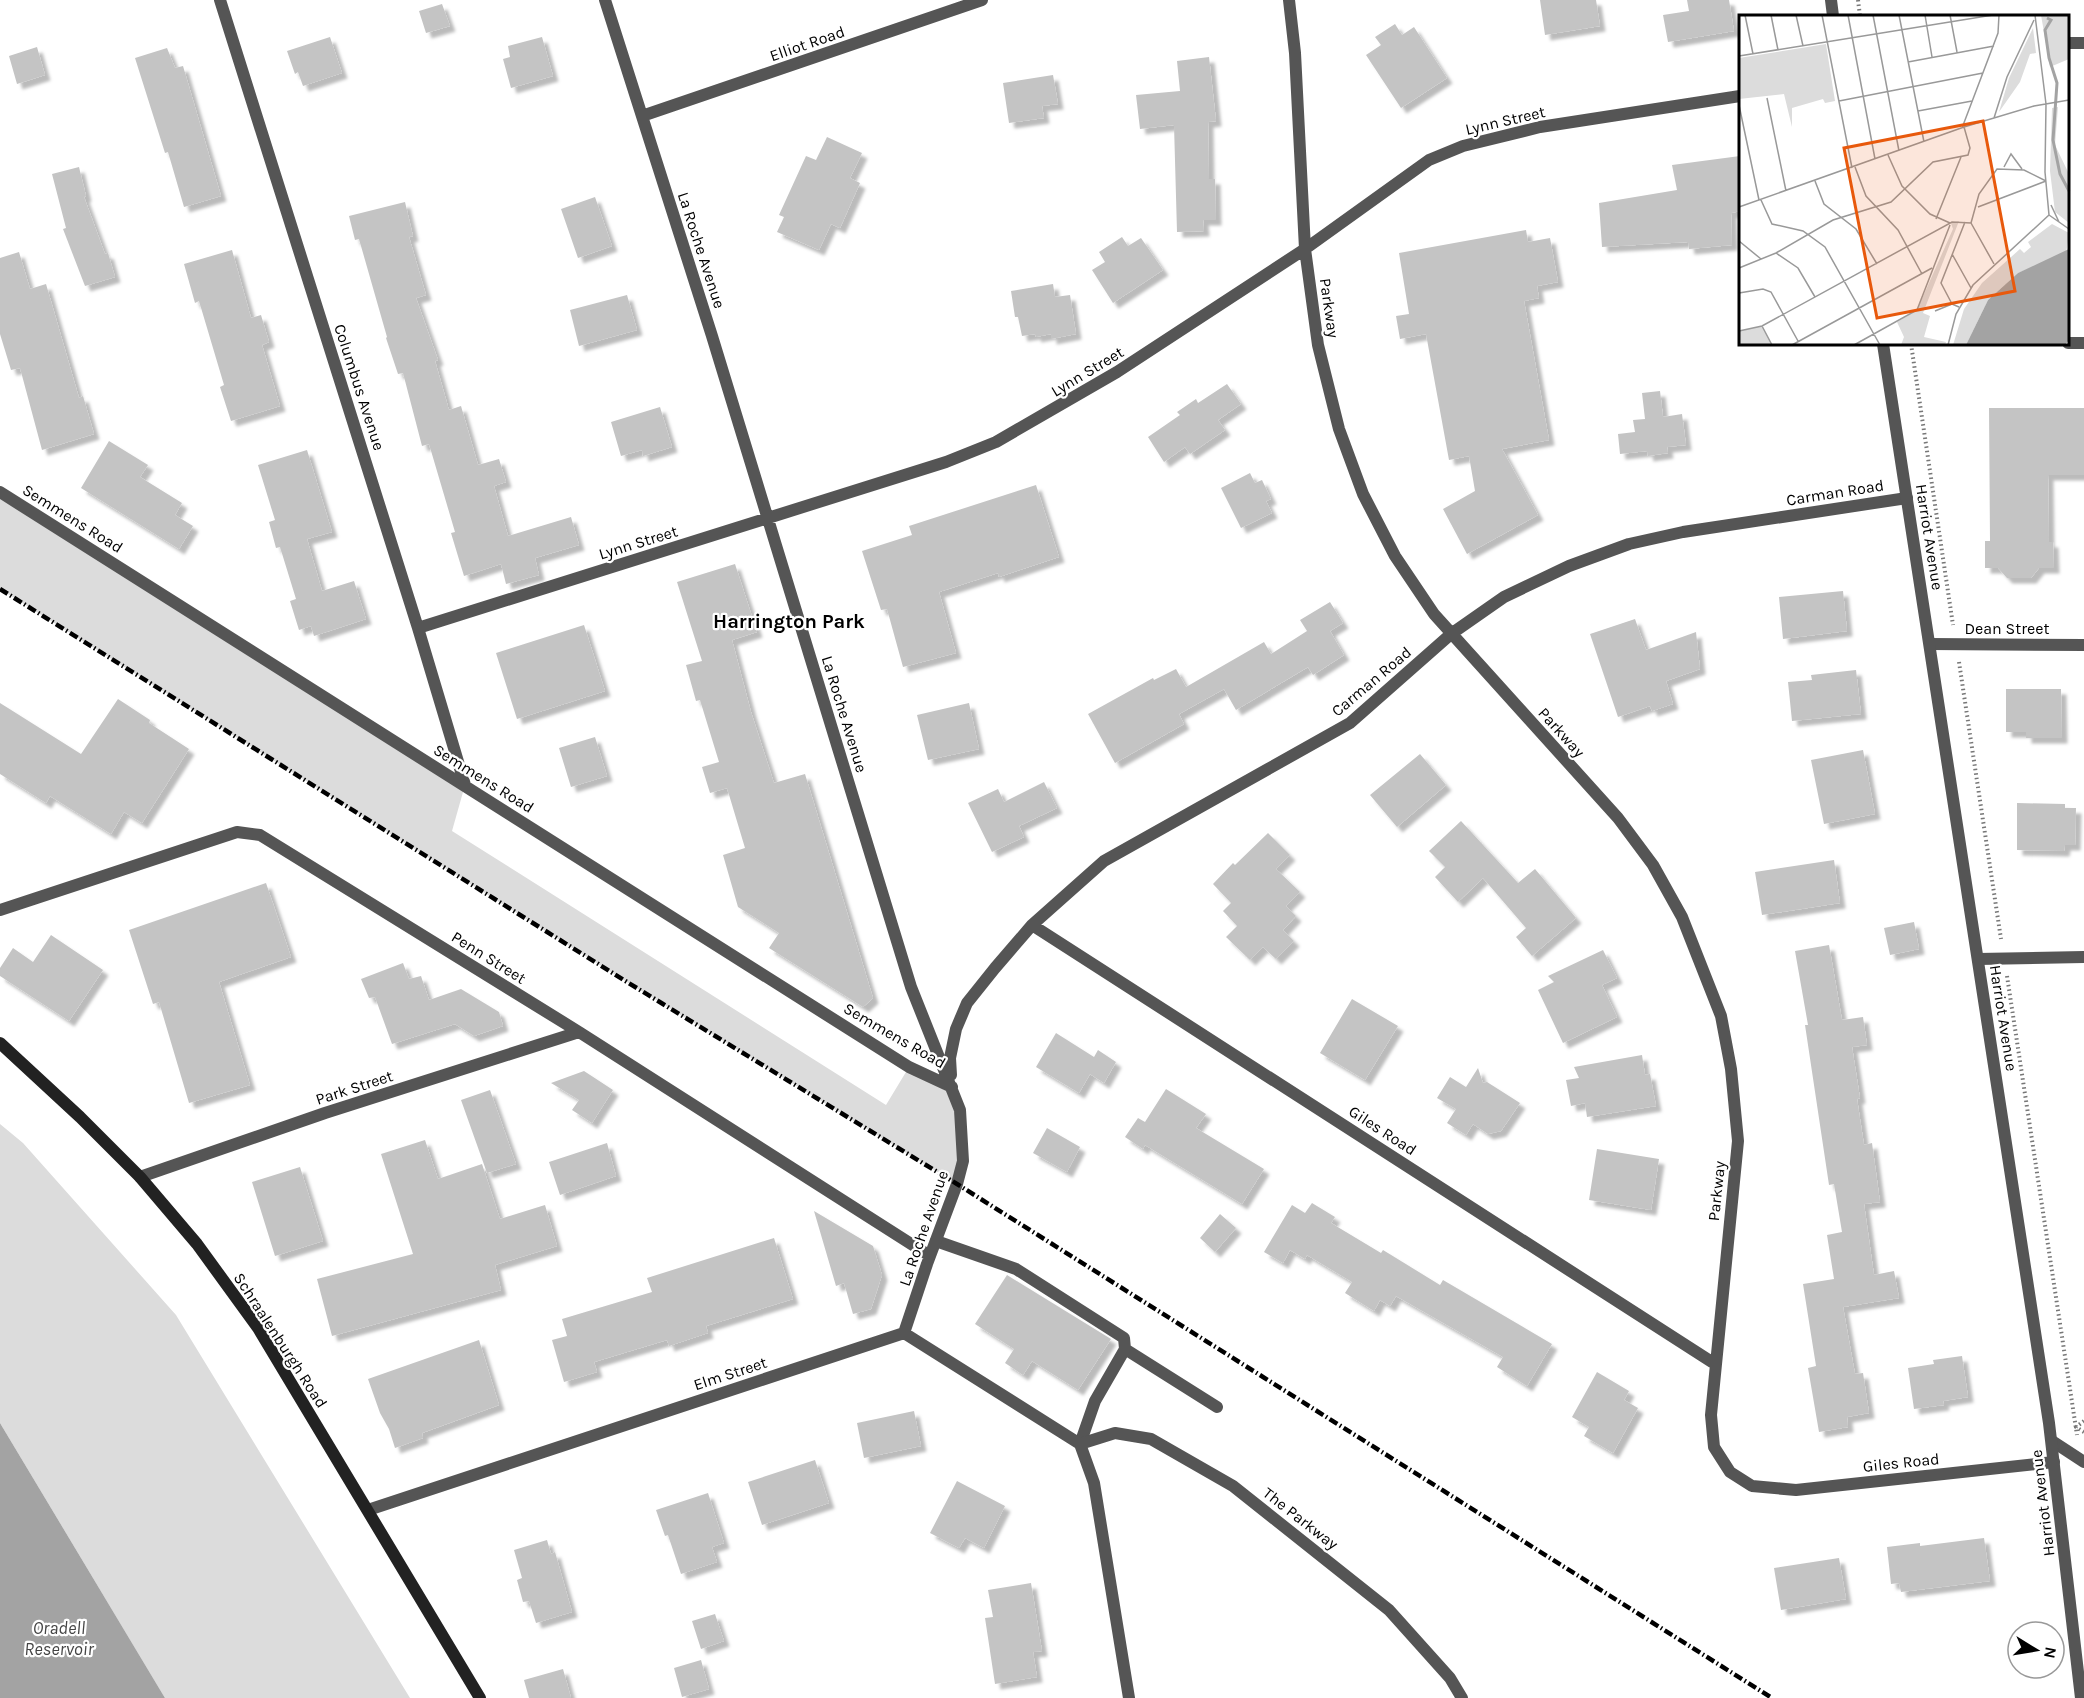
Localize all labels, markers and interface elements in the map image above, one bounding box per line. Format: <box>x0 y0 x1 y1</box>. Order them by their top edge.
inset map <box>1739 15 2069 345</box>
street label: Elliot Road <box>767 22 847 65</box>
street label: Lynn Street <box>1463 102 1547 139</box>
street label: La Roche Avenue <box>674 190 729 311</box>
street label: Parkway <box>1316 277 1343 340</box>
street label: Columbus Avenue <box>330 322 389 453</box>
street label: Lynn Street <box>1047 342 1127 401</box>
street label: Carman Road <box>1785 475 1885 510</box>
street label: Semmens Road <box>19 480 126 557</box>
street label: Harriot Avenue <box>1912 483 1947 591</box>
street label: Lynn Street <box>596 521 680 563</box>
district label: Harrington Park <box>713 610 865 633</box>
street label: Dean Street <box>1965 619 2049 638</box>
street label: Carman Road <box>1327 642 1415 720</box>
street label: La Roche Avenue <box>818 653 871 775</box>
street label: Parkway <box>1534 704 1589 762</box>
street label: Semmens Road <box>430 740 537 817</box>
street label: Penn Street <box>448 927 529 988</box>
street label: Harriot Avenue <box>1986 964 2021 1072</box>
street label: Semmens Road <box>840 999 949 1072</box>
street label: Park Street <box>313 1066 395 1109</box>
street label: Giles Road <box>1345 1102 1420 1159</box>
street label: Parkway <box>1704 1160 1729 1222</box>
street label: La Roche Avenue <box>895 1168 952 1289</box>
street label: Schraalenburgh Road <box>230 1269 331 1411</box>
street label: Elm Street <box>691 1353 769 1394</box>
street label: Giles Road <box>1862 1449 1940 1476</box>
street label: Harriot Avenue <box>2027 1449 2058 1557</box>
street label: The Parkway <box>1259 1483 1342 1554</box>
water label: Oradell Reservoir <box>24 1617 94 1660</box>
north arrow <box>2006 1620 2066 1680</box>
text: N <box>2040 1645 2061 1660</box>

